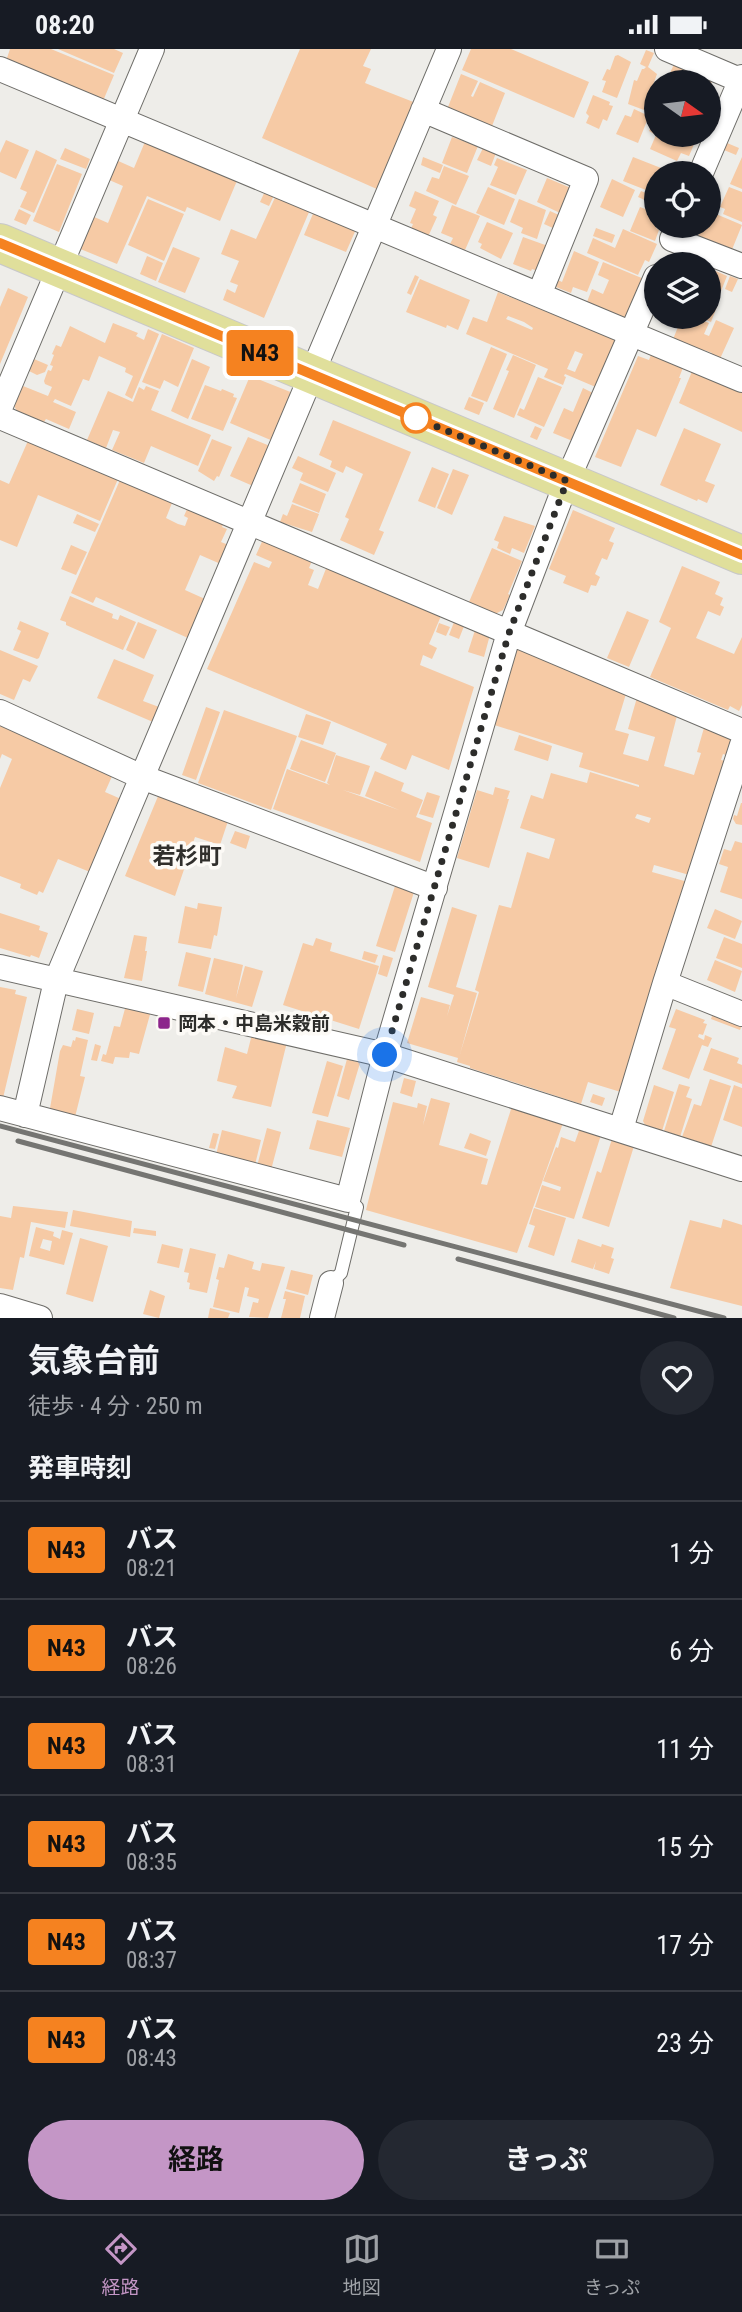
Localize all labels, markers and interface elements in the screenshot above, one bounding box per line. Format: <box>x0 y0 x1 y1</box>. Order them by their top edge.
text: 08:20 <box>35 10 95 40</box>
north arrow <box>644 70 721 147</box>
map controls <box>644 70 721 329</box>
button: locate <box>644 161 721 238</box>
button: layers <box>644 252 721 329</box>
line badge: N43 <box>220 330 300 376</box>
text: N43 <box>241 339 279 367</box>
unlabelled marker <box>401 403 431 433</box>
district label: 若杉町 <box>153 843 222 870</box>
place label: 岡本・中島米穀前 <box>178 1012 330 1035</box>
marker: 岡本・中島米穀前 <box>156 1015 172 1031</box>
your location <box>367 1037 402 1072</box>
text: 気象台前 <box>28 1341 160 1380</box>
button: heart <box>640 1341 714 1415</box>
text: 徒歩 · 4 分 · 250 m <box>28 1393 203 1420</box>
text: 発車時刻 <box>28 1453 132 1483</box>
text: バス <box>126 1524 178 1554</box>
text: N43 <box>47 1536 86 1564</box>
text: 1 分 <box>669 1538 714 1568</box>
text: 08:21 <box>126 1555 177 1582</box>
text: バス <box>126 1622 178 1652</box>
text: N43 <box>47 1634 86 1662</box>
text: 6 分 <box>669 1636 714 1666</box>
text: 08:26 <box>126 1653 177 1680</box>
text: バス <box>126 1720 178 1750</box>
text: N43 <box>47 1732 86 1760</box>
text: 11 分 <box>656 1734 714 1764</box>
text: 08:31 <box>126 1751 177 1778</box>
text: バス <box>126 1818 178 1848</box>
text: N43 <box>47 1830 86 1858</box>
text: 15 分 <box>656 1832 714 1862</box>
text: 08:35 <box>126 1849 177 1876</box>
text: バス <box>126 1916 178 1946</box>
text: N43 <box>47 1928 86 1956</box>
text: 17 分 <box>656 1930 714 1960</box>
text: 08:37 <box>126 1947 177 1974</box>
text: バス <box>126 2014 178 2044</box>
text: N43 <box>47 2026 86 2054</box>
text: 23 分 <box>656 2028 714 2058</box>
text: 08:43 <box>126 2045 177 2072</box>
button: 経路 <box>28 2120 364 2200</box>
button: きっぷ <box>378 2120 714 2200</box>
tab: 経路 <box>102 2230 140 2299</box>
tab: 地図 <box>343 2230 381 2299</box>
tab: きっぷ <box>584 2230 640 2299</box>

